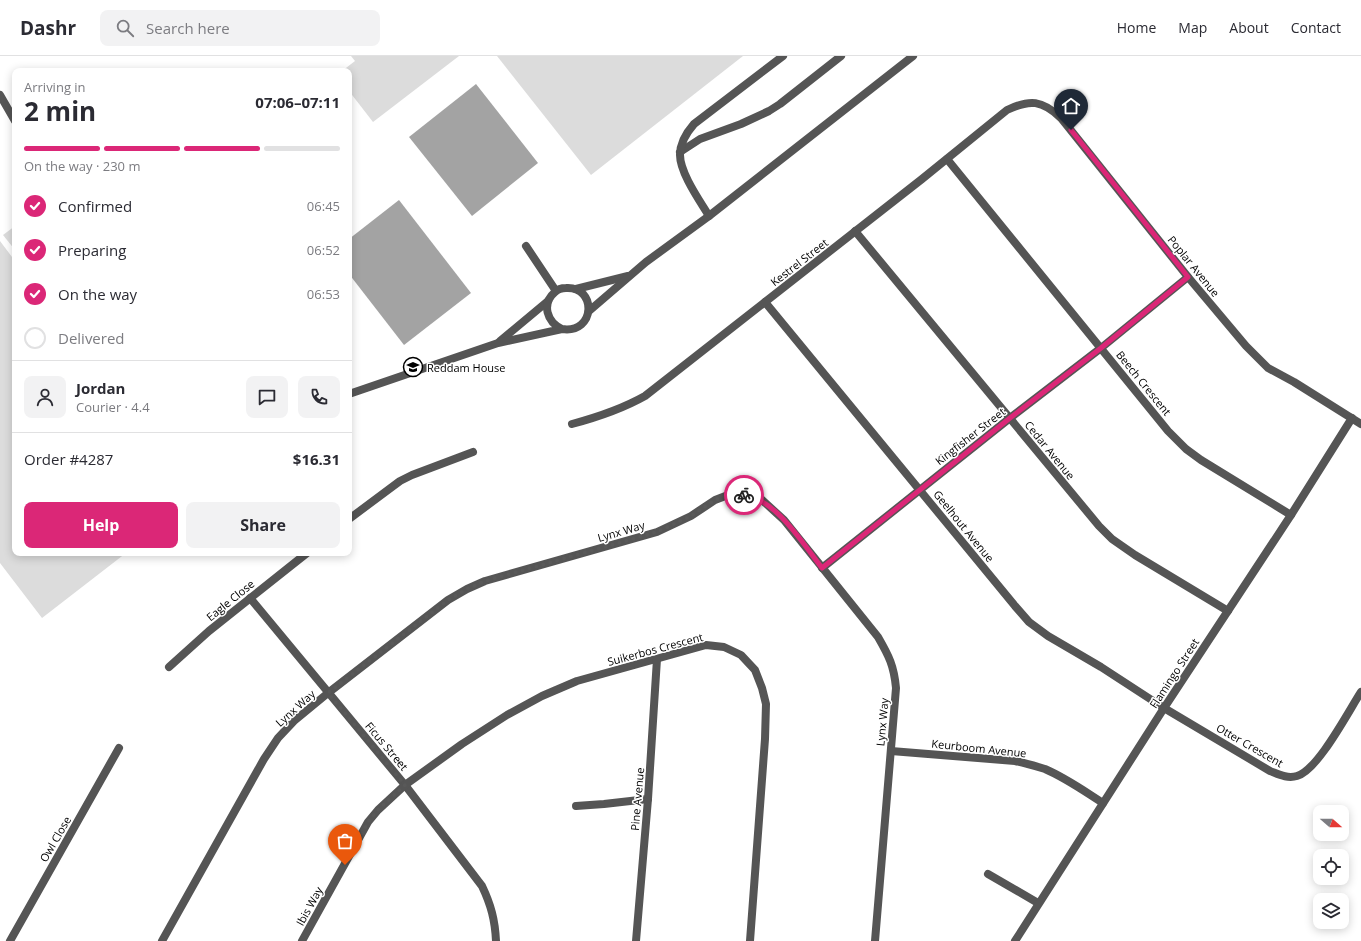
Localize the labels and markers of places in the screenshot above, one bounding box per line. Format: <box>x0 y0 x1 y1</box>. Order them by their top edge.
pin <box>1054 89 1088 130</box>
school or university icon: Reddam House <box>402 356 424 378</box>
place label: Reddam House <box>427 360 505 375</box>
pin <box>328 824 362 865</box>

